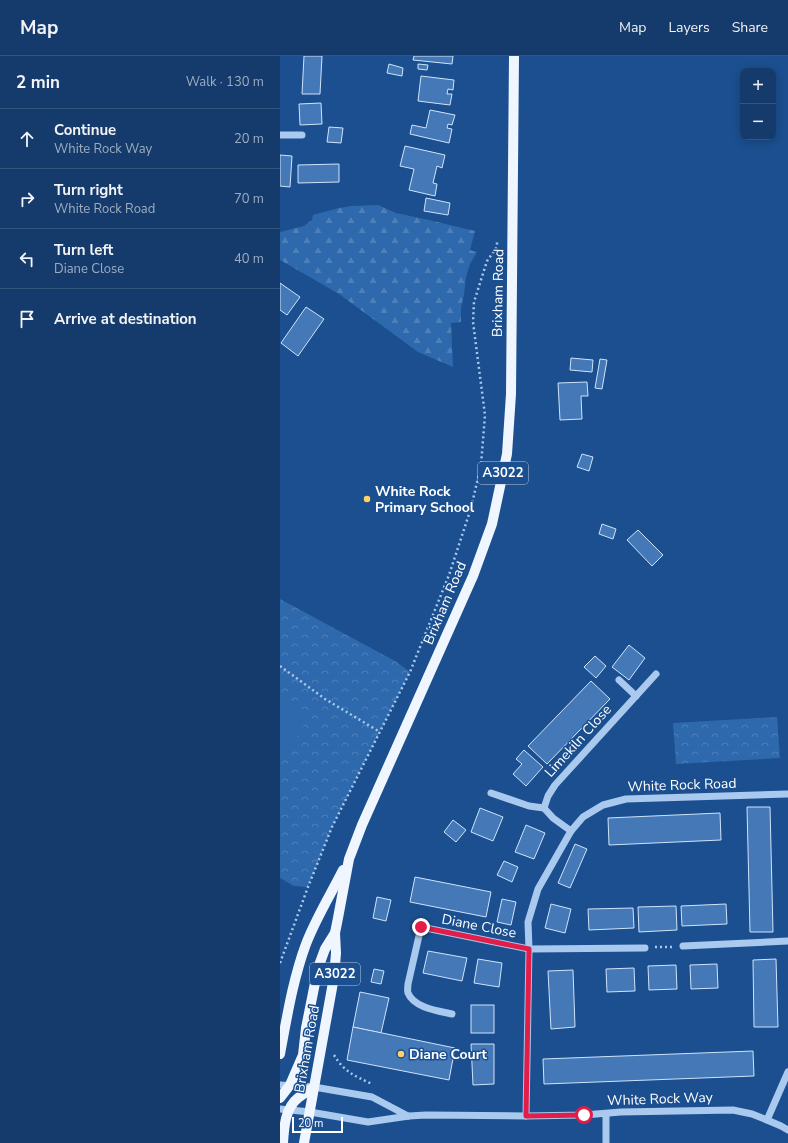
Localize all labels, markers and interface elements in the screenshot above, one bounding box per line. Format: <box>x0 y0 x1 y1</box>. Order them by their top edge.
text: Map <box>20 15 58 41</box>
text: Map <box>619 18 646 37</box>
text: Layers <box>668 18 710 37</box>
text: Share <box>732 18 768 37</box>
map controls <box>740 68 776 140</box>
button: + <box>740 68 776 104</box>
text: 2 min <box>16 71 60 94</box>
text: Walk · 130 m <box>186 73 264 91</box>
button: − <box>740 104 776 140</box>
text: Continue <box>54 120 116 140</box>
icon: ahead <box>16 128 38 150</box>
text: 20 m <box>234 130 264 148</box>
text: White Rock Way <box>54 140 152 158</box>
text: Turn right <box>54 180 123 200</box>
icon: right <box>16 188 38 210</box>
text: 70 m <box>234 190 264 208</box>
text: White Rock Road <box>54 200 155 218</box>
text: Turn left <box>54 240 113 260</box>
icon: left <box>16 248 38 270</box>
street label: Brixham Road <box>488 249 508 337</box>
text: 40 m <box>234 250 264 268</box>
text: Diane Close <box>54 260 124 278</box>
icon: arrive <box>16 308 38 330</box>
text: Arrive at destination <box>54 309 197 329</box>
road number: A3022 <box>478 462 528 484</box>
place label: White Rock Primary School <box>375 482 475 517</box>
marker: White Rock Primary School <box>362 494 372 504</box>
street label: Brixham Road <box>419 559 471 647</box>
street label: Limekiln Close <box>540 701 616 781</box>
street label: White Rock Road <box>627 774 737 796</box>
street label: Diane Close <box>440 909 518 943</box>
route end <box>412 918 430 936</box>
road number: A3022 <box>310 963 360 985</box>
street label: Brixham Road <box>290 1004 324 1094</box>
place label: Diane Court <box>409 1045 488 1064</box>
marker: Diane Court <box>396 1049 406 1059</box>
street label: White Rock Way <box>607 1088 714 1110</box>
route start <box>575 1106 593 1124</box>
scale bar <box>292 1115 343 1134</box>
text: 20 m <box>298 1116 323 1131</box>

